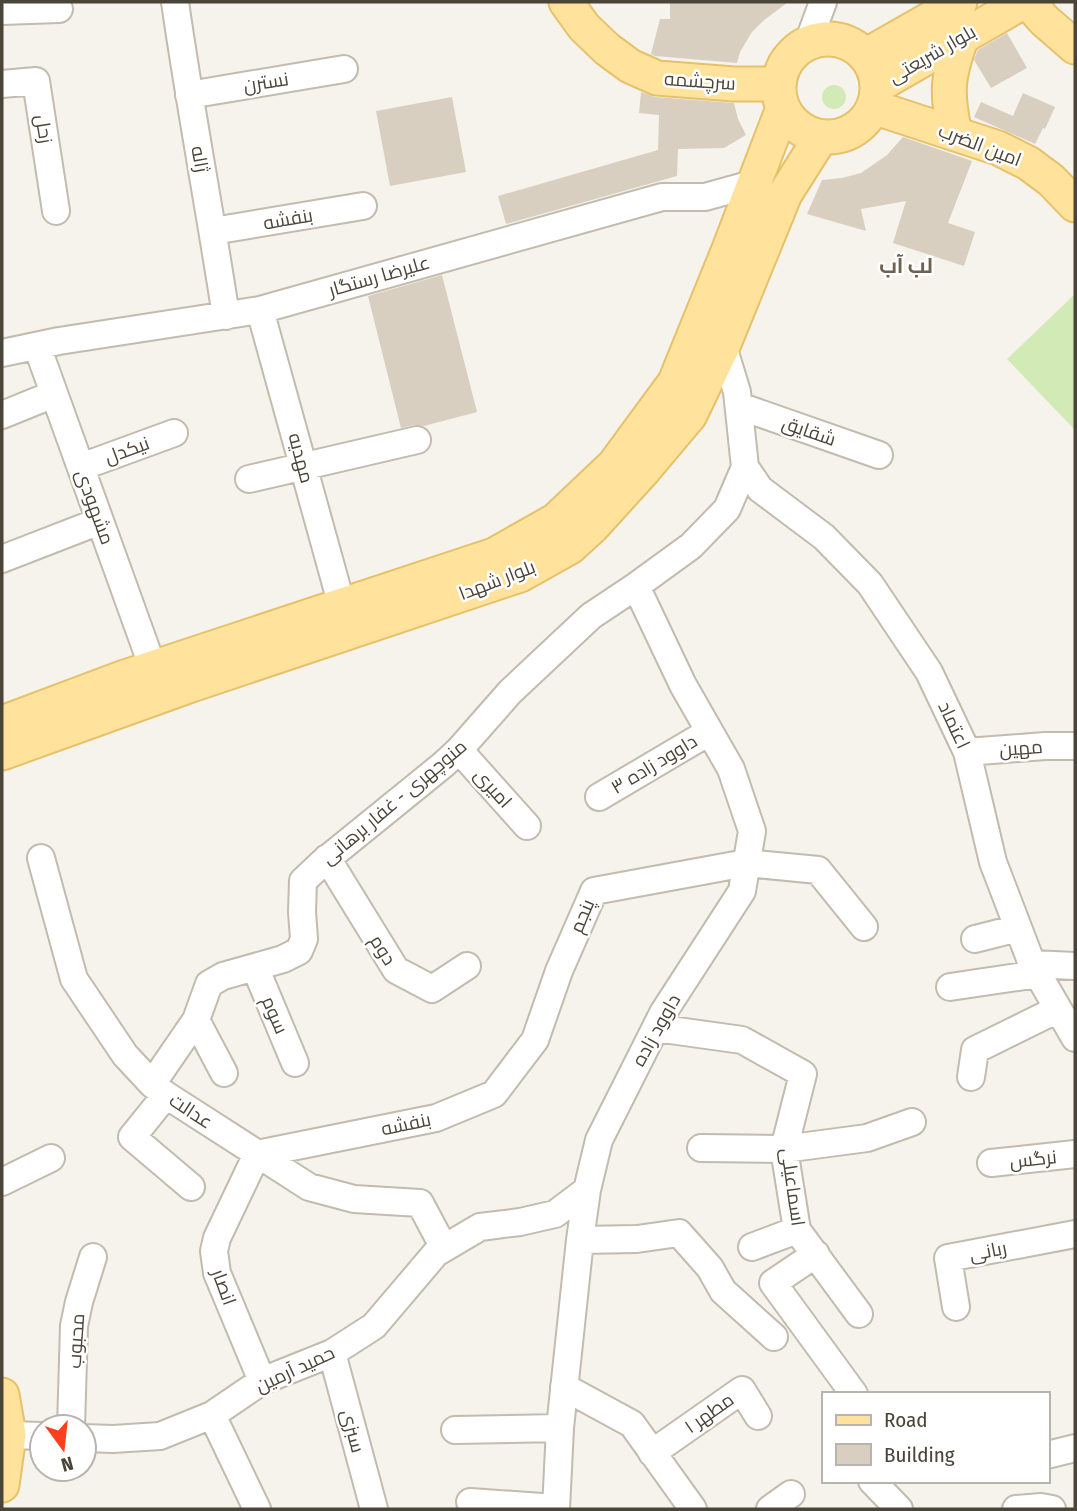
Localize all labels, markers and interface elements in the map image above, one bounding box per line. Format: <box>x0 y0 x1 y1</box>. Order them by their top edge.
street label: بلوار شریعتی <box>884 20 980 88</box>
street label: نسترن <box>242 67 290 97</box>
street label: سرچشمه <box>663 67 737 96</box>
street label: زحل <box>30 113 58 145</box>
street label: امین الضرب <box>935 119 1025 171</box>
street label: ژاله <box>186 144 214 174</box>
street label: بنفشه <box>261 203 315 235</box>
street label: علیرضا رستگار <box>325 251 432 302</box>
district label: لب آب <box>879 253 933 279</box>
street label: شقایق <box>779 411 839 452</box>
street label: مهدیه <box>283 430 319 486</box>
street label: نیکدل <box>101 431 153 469</box>
street label: مشهودی <box>71 466 119 548</box>
street label: بلوار شهدا <box>456 555 538 605</box>
street label: اعتماد <box>933 698 975 752</box>
street label: داوود زاده ۳ <box>607 729 701 799</box>
street label: منوچهری - غفار برهانی <box>317 735 472 870</box>
street label: مهین <box>998 735 1044 761</box>
street label: امیری <box>469 763 517 813</box>
street label: پنجم <box>565 896 601 937</box>
street label: دوم <box>363 931 401 970</box>
street label: داوود زاده <box>627 990 685 1070</box>
street label: سوم <box>255 993 293 1038</box>
street label: عدالت <box>165 1088 217 1134</box>
street label: بنفشه <box>379 1108 433 1140</box>
street label: نرگس <box>1008 1145 1058 1173</box>
street label: اسماعیلی <box>776 1146 810 1228</box>
street label: ربانی <box>967 1236 1009 1266</box>
street label: انصار <box>207 1265 241 1308</box>
street label: محبوب <box>63 1313 89 1369</box>
street label: حمید آرمین <box>252 1341 338 1397</box>
street label: مطهر ۱ <box>680 1388 738 1438</box>
legend <box>822 1392 1049 1483</box>
street label: سبزی <box>336 1407 370 1455</box>
text: Road <box>884 1407 928 1433</box>
north arrow <box>28 1413 98 1483</box>
text: Building <box>884 1442 955 1468</box>
text: N <box>59 1451 76 1477</box>

